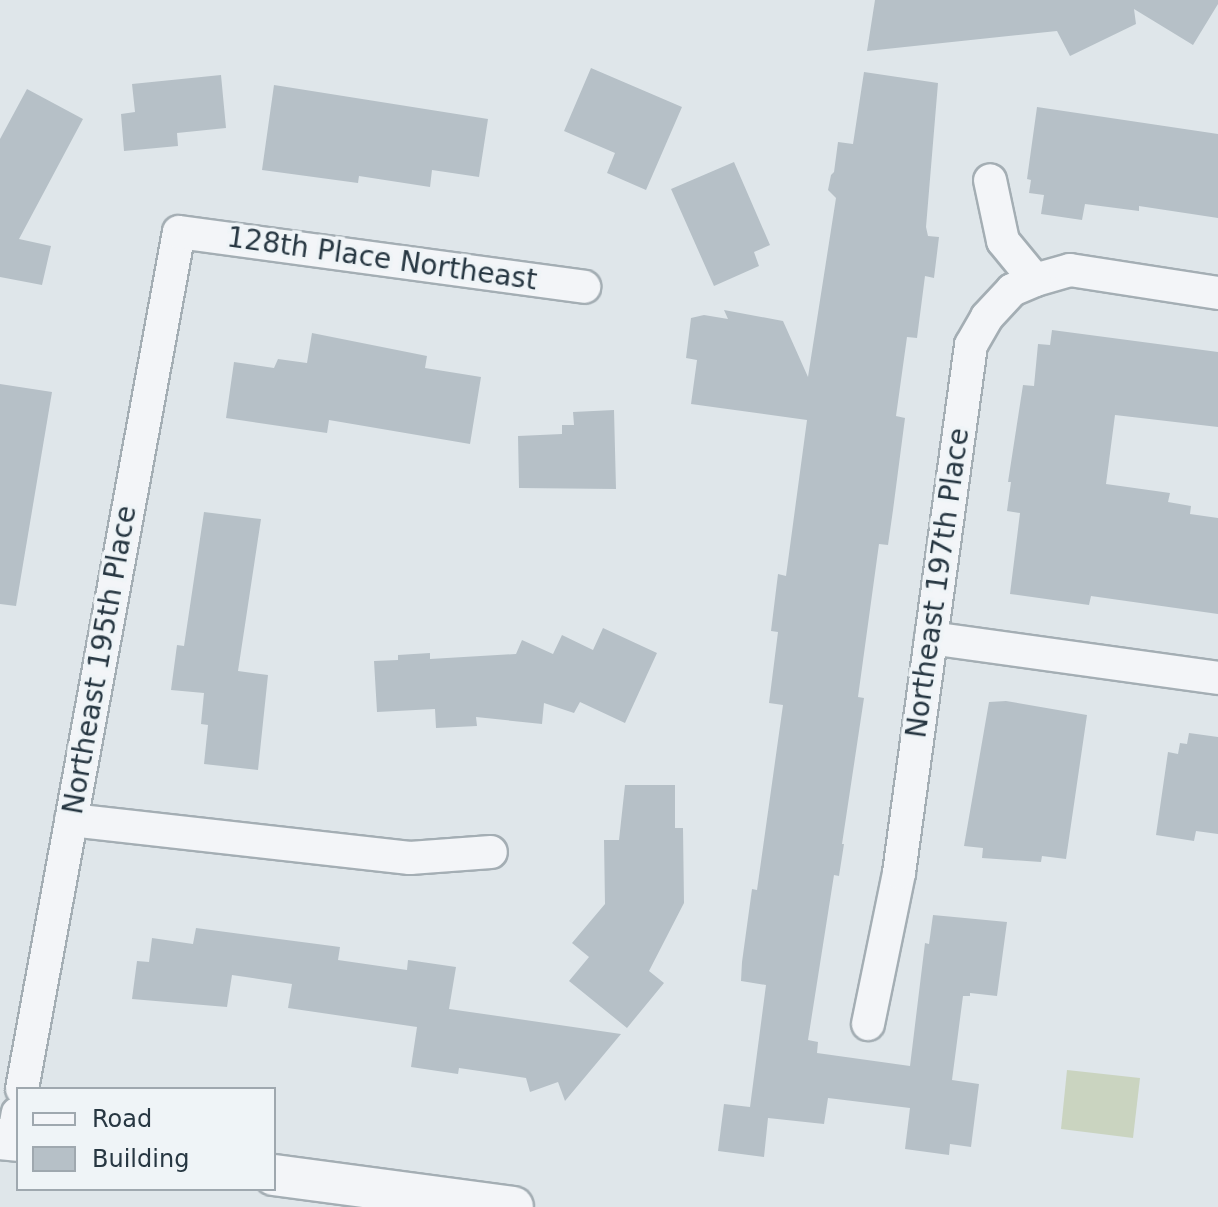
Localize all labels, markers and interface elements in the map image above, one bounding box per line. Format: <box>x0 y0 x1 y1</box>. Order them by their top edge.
street label: 128th Place Northeast <box>225 221 539 297</box>
street label: Northeast 197th Place <box>900 426 976 740</box>
street label: Northeast 195th Place <box>56 503 144 817</box>
legend <box>16 1087 276 1191</box>
text: Road <box>92 1105 152 1133</box>
text: Building <box>92 1145 189 1173</box>

